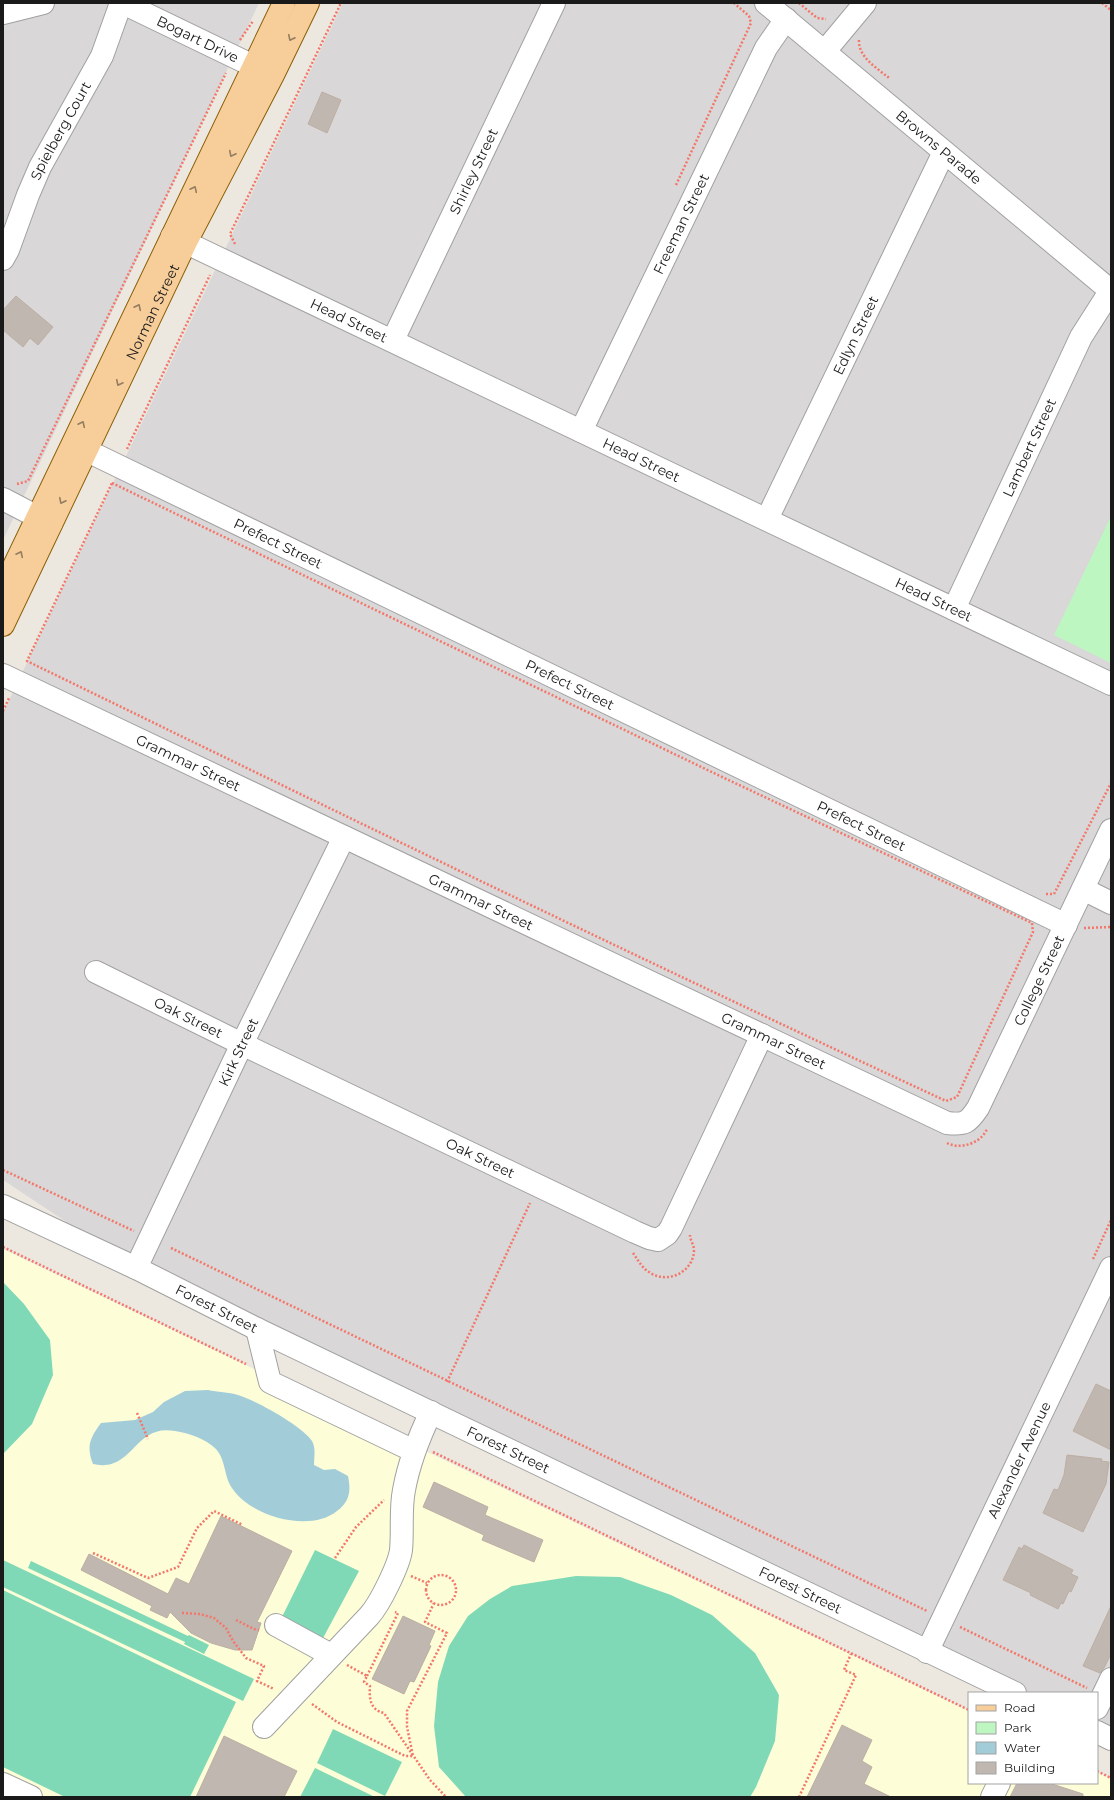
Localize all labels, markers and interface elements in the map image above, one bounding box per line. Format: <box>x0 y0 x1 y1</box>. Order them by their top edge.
street label: Bogart Drive <box>154 12 242 67</box>
one-way arrow <box>288 34 296 41</box>
street label: Spielberg Court <box>26 78 95 183</box>
street label: Browns Parade <box>892 106 985 188</box>
street label: Shirley Street <box>445 125 502 217</box>
one-way arrow <box>229 150 237 157</box>
street label: Freeman Street <box>649 170 713 277</box>
one-way arrow <box>189 186 197 194</box>
street label: Norman Street <box>122 261 183 363</box>
street label: Edlyn Street <box>829 293 882 378</box>
street label: Head Street <box>307 294 391 347</box>
one-way arrow <box>133 303 141 311</box>
one-way arrow <box>116 379 124 387</box>
street label: Lambert Street <box>999 395 1060 500</box>
one-way arrow <box>77 421 85 428</box>
street label: Head Street <box>600 434 683 486</box>
one-way arrow <box>59 496 67 504</box>
street label: Prefect Street <box>231 514 326 573</box>
one-way arrow <box>15 550 23 558</box>
street label: Head Street <box>892 573 976 626</box>
street label: Prefect Street <box>522 656 617 714</box>
street label: Grammar Street <box>133 730 244 796</box>
street label: Prefect Street <box>814 797 909 855</box>
street label: Grammar Street <box>426 869 536 934</box>
street label: College Street <box>1010 932 1069 1029</box>
street label: Oak Street <box>151 993 226 1042</box>
street label: Grammar Street <box>718 1008 829 1073</box>
street label: Kirk Street <box>214 1015 263 1089</box>
street label: Oak Street <box>443 1134 518 1182</box>
street label: Forest Street <box>172 1280 261 1337</box>
street label: Alexander Avenue <box>983 1399 1055 1521</box>
street label: Forest Street <box>464 1422 553 1477</box>
street label: Forest Street <box>756 1562 845 1618</box>
legend <box>968 1692 1098 1784</box>
text: Road <box>1004 1700 1035 1715</box>
text: Park <box>1004 1720 1032 1735</box>
text: Water <box>1004 1740 1041 1755</box>
text: Building <box>1004 1760 1055 1775</box>

